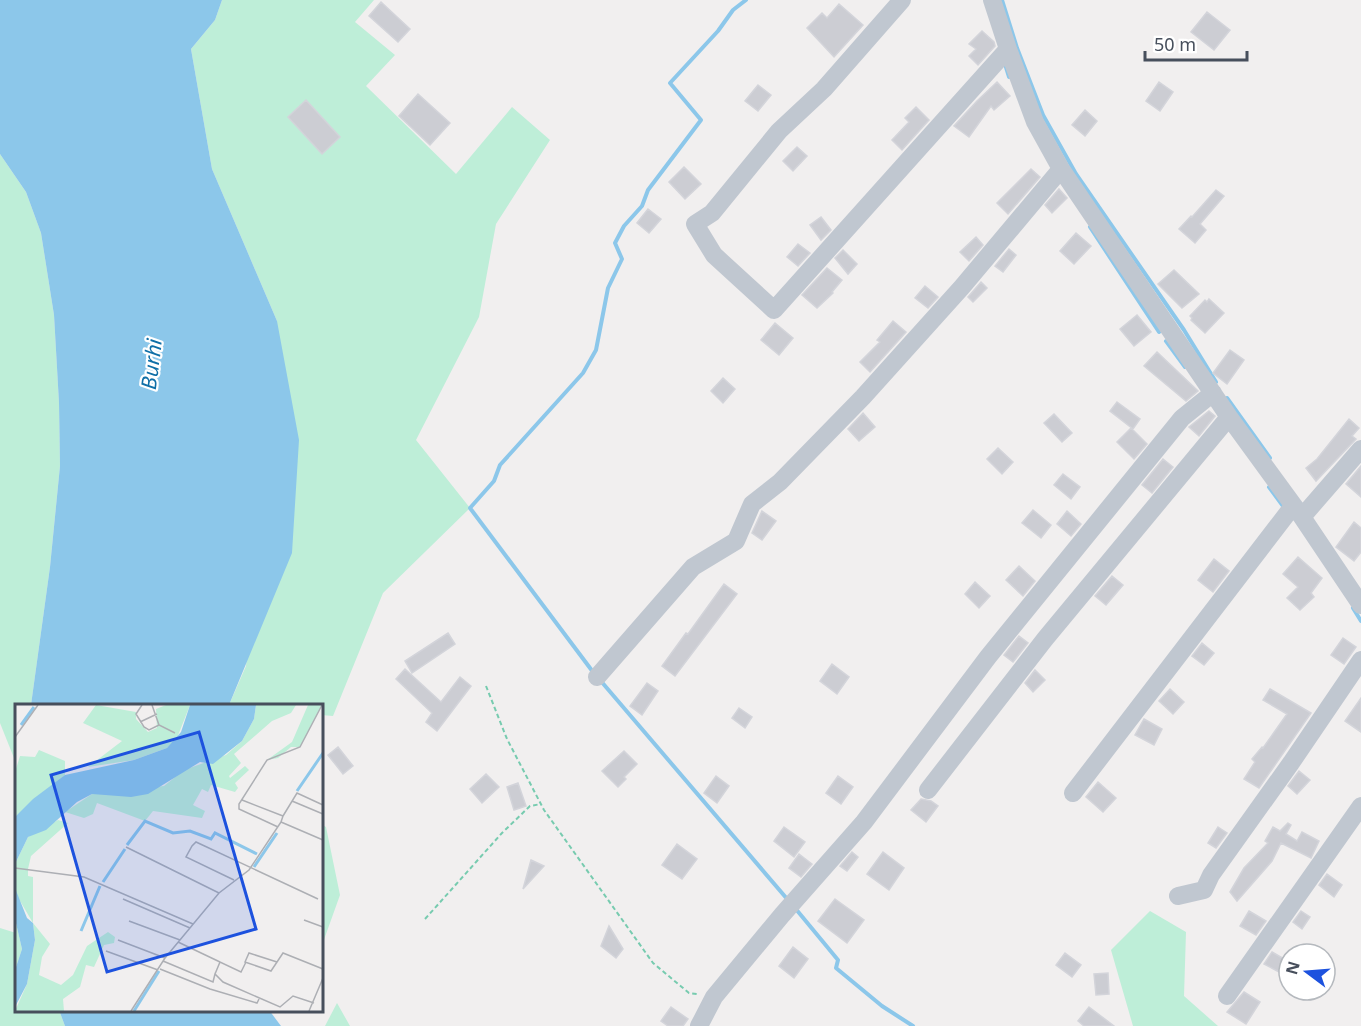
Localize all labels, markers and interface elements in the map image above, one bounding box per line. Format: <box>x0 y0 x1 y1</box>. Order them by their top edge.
scale bar <box>1145 24 1247 62</box>
text: 50 m <box>1154 32 1196 56</box>
water label: Burhi <box>134 337 168 391</box>
inset map <box>15 704 322 1011</box>
north arrow <box>1277 942 1337 1002</box>
text: N <box>1280 959 1305 977</box>

